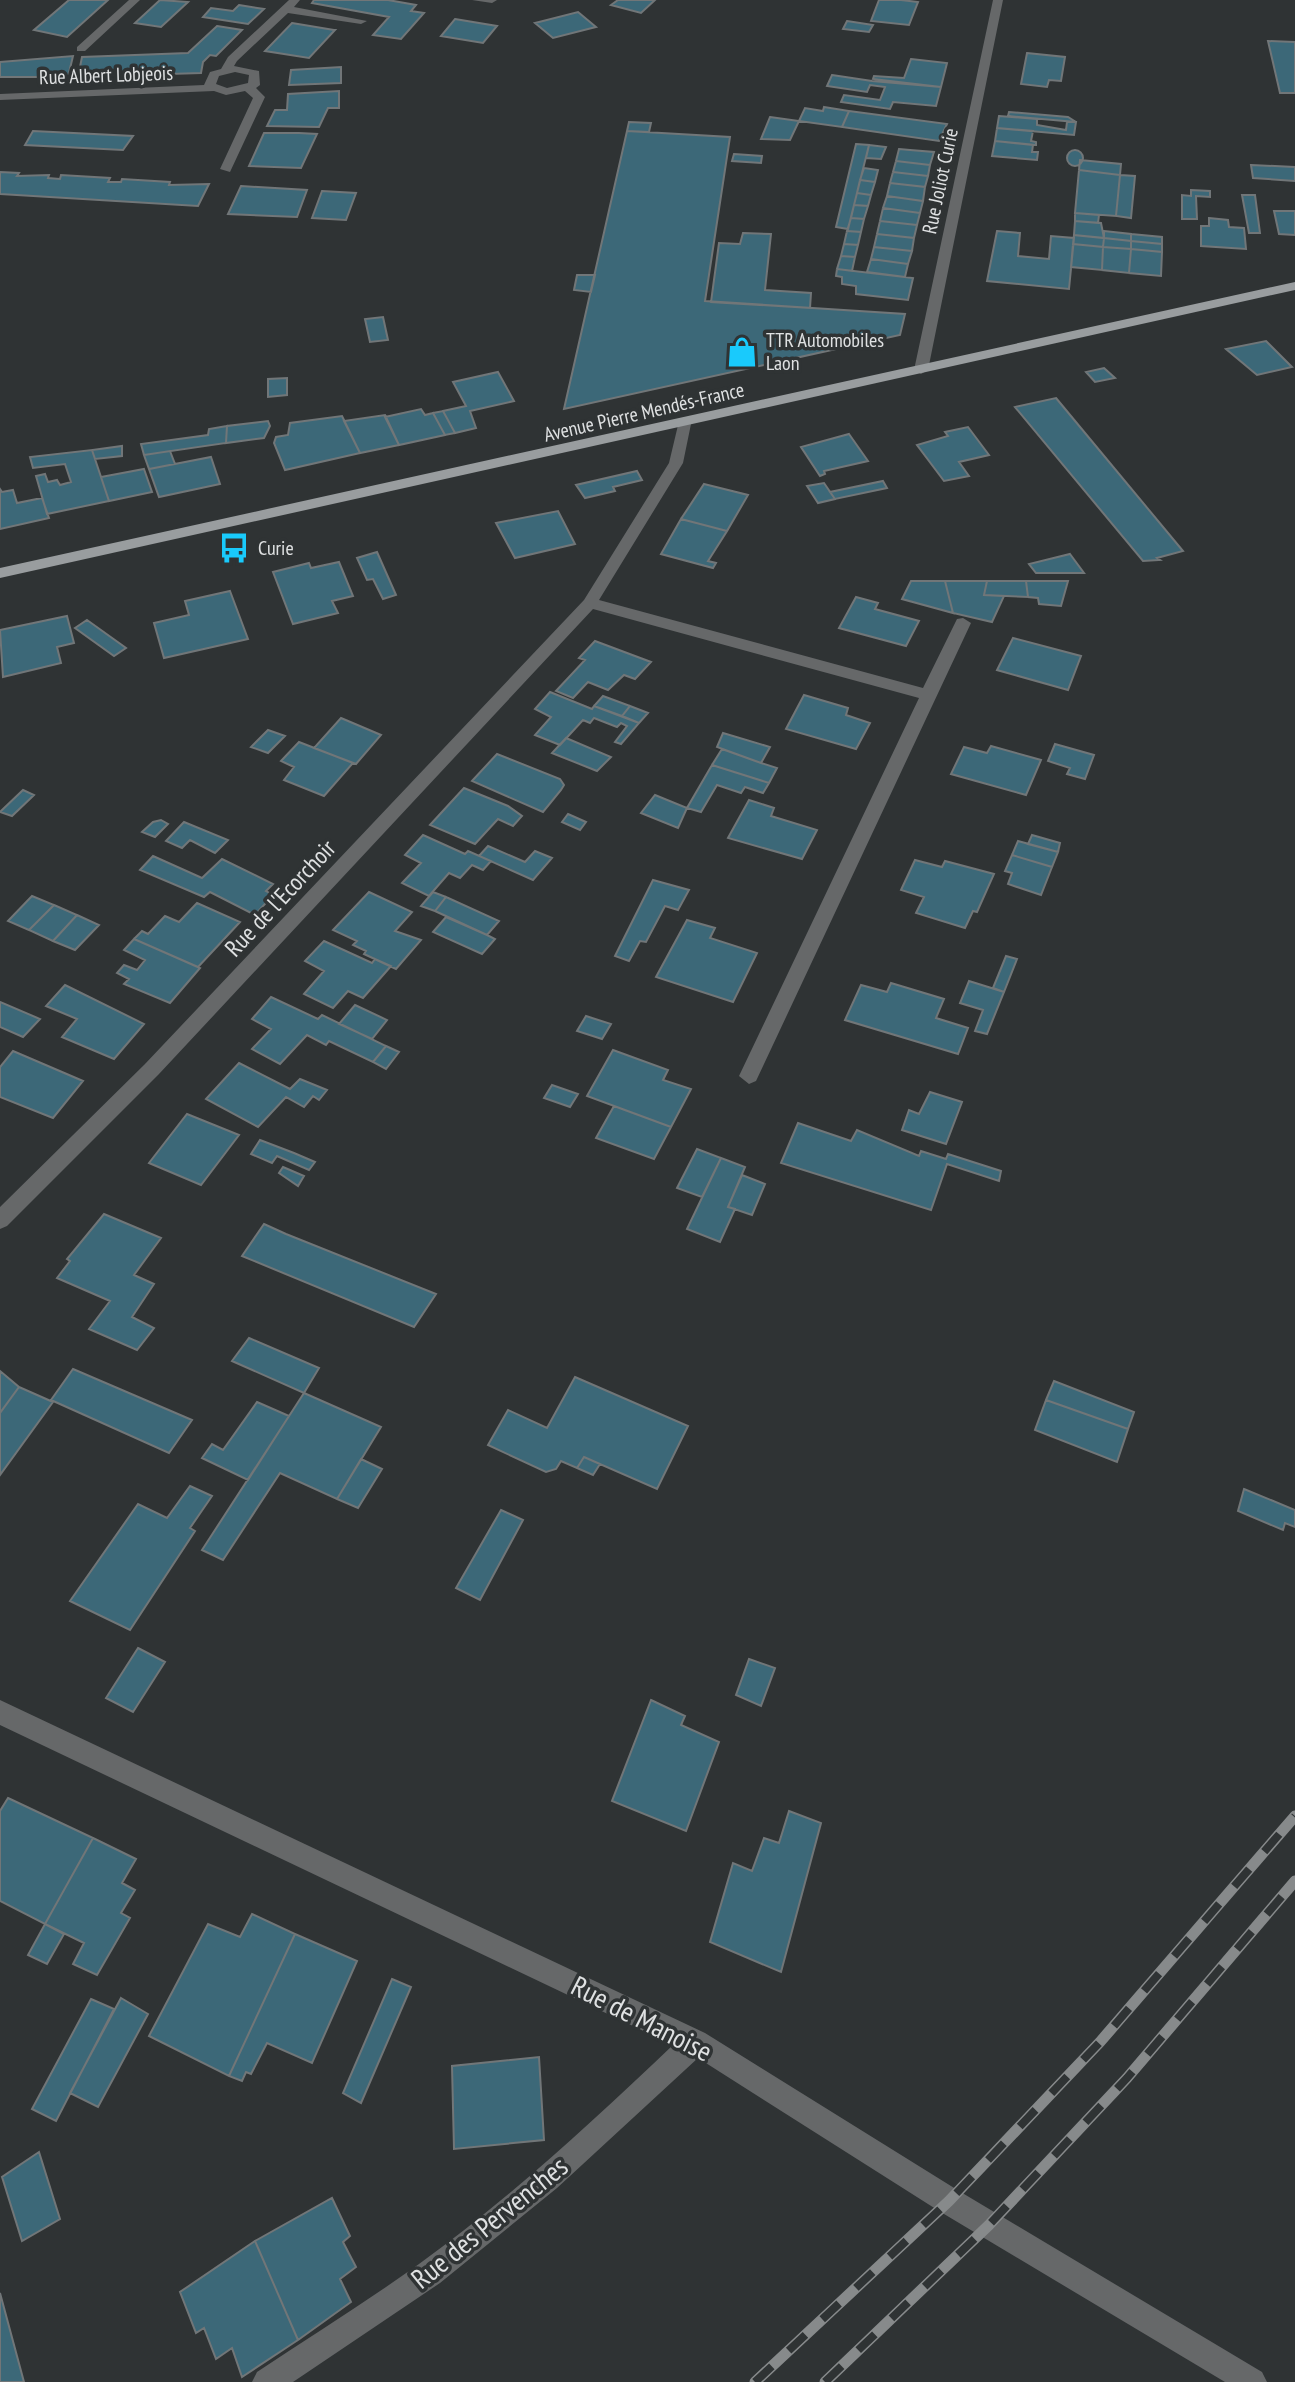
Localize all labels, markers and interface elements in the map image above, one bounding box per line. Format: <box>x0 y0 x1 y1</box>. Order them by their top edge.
street label: Rue Albert Lobjeois <box>39 60 174 90</box>
street label: Rue Joliot Curie <box>916 126 964 236</box>
place label: TTR Automobiles Laon <box>766 327 884 376</box>
shop icon: TTR Automobiles Laon <box>725 335 759 369</box>
street label: Avenue Pierre Mendés-France <box>541 376 747 448</box>
bus stop icon: Curie <box>217 531 251 565</box>
place label: Curie <box>258 535 294 561</box>
street label: Rue de l'Ecorchoir <box>218 833 342 963</box>
street label: Rue de Manoise <box>565 1967 719 2069</box>
street label: Rue des Pervenches <box>403 2147 575 2297</box>

